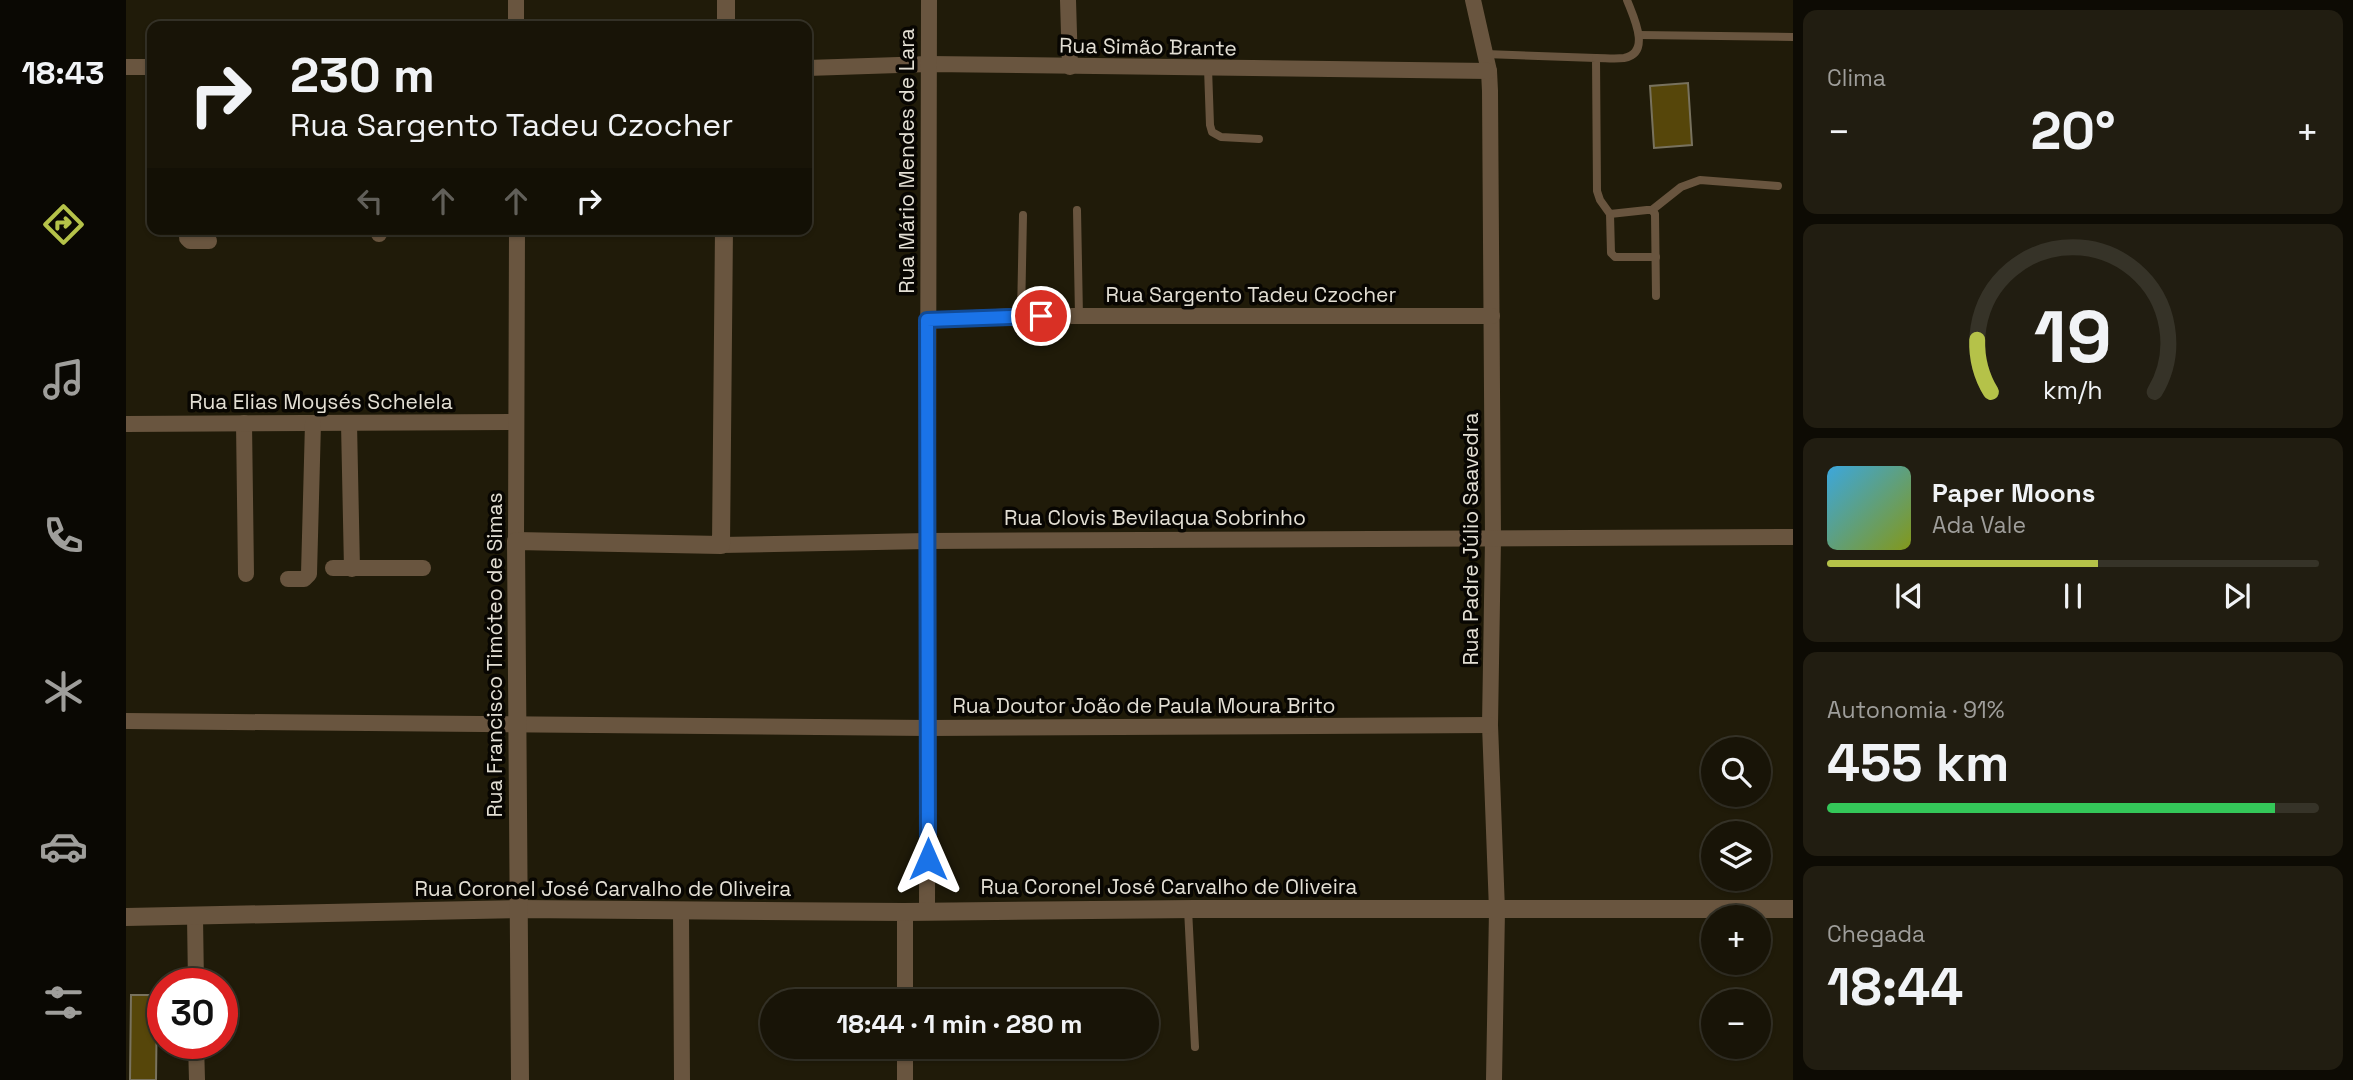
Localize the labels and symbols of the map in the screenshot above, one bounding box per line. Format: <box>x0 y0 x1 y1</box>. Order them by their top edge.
street label: Rua Mário Mendes de Lara <box>893 28 920 294</box>
street label: Rua Simão Brante <box>1059 31 1237 62</box>
street label: Rua Sargento Tadeu Czocher <box>1106 281 1397 308</box>
pin <box>1011 286 1071 346</box>
street label: Rua Elias Moysés Schelela <box>189 388 453 415</box>
street label: Rua Padre Júlio Saavedra <box>1457 412 1484 666</box>
street label: Rua Francisco Timóteo de Simas <box>481 492 508 818</box>
street label: Rua Clovis Bevilaqua Sobrinho <box>1004 504 1306 531</box>
street label: Rua Doutor João de Paula Moura Brito <box>952 692 1336 719</box>
position arrow <box>891 822 965 896</box>
street label: Rua Coronel José Carvalho de Oliveira <box>981 873 1357 900</box>
street label: Rua Coronel José Carvalho de Oliveira <box>415 875 791 902</box>
speed limit sign: 30 <box>147 968 238 1059</box>

